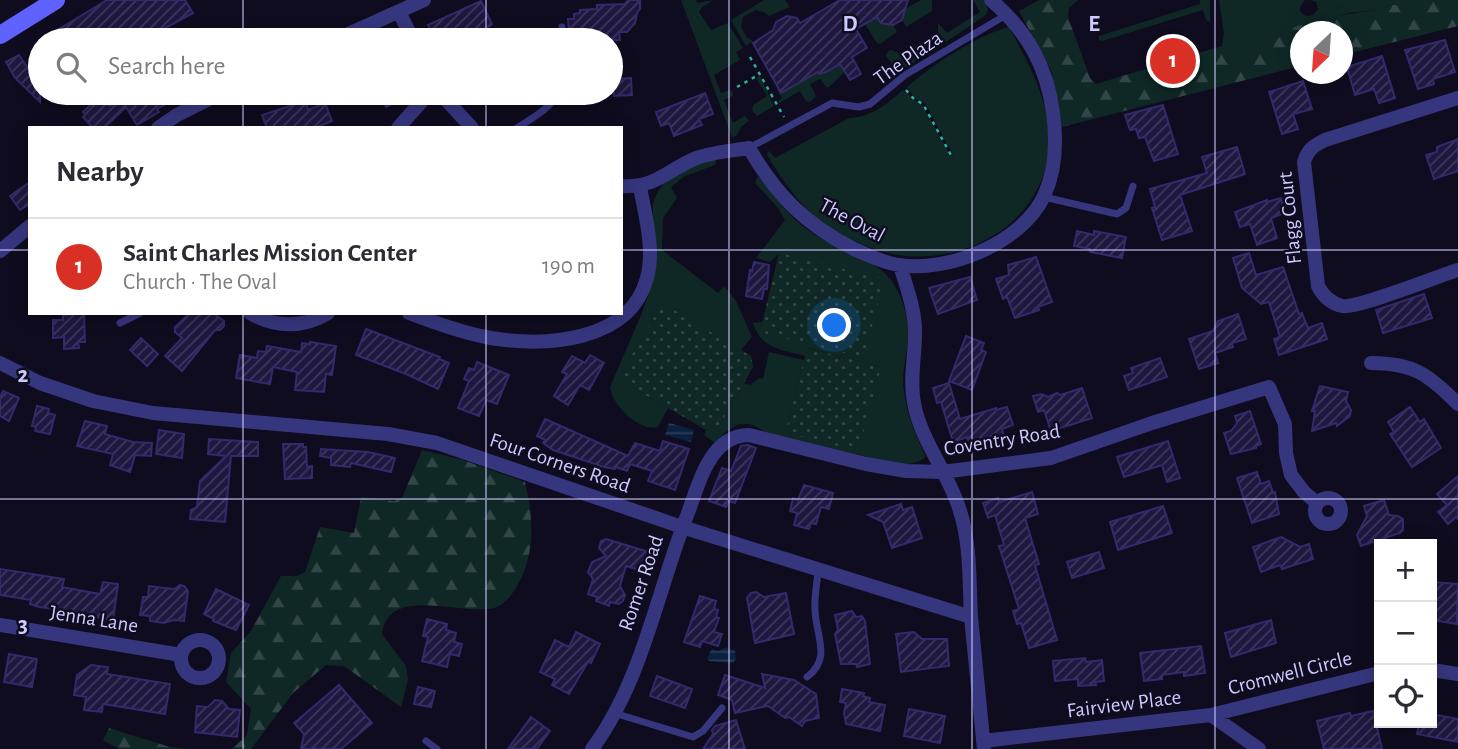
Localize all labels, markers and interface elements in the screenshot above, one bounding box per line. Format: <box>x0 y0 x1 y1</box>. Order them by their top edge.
text: D <box>842 13 858 36</box>
text: E <box>1088 13 1100 36</box>
north arrow <box>1290 21 1353 84</box>
street label: The Plaza <box>870 27 946 89</box>
search box <box>28 28 623 105</box>
pin: 1 <box>1150 35 1196 87</box>
icon: search <box>52 48 90 86</box>
text: Search here <box>108 53 226 79</box>
text: Nearby <box>56 157 144 187</box>
street label: Flagg Court <box>1275 171 1305 265</box>
street label: The Oval <box>816 194 888 246</box>
text: Saint Charles Mission Center <box>123 240 417 266</box>
text: 1 <box>75 255 83 278</box>
text: 190 m <box>542 255 595 278</box>
text: Church · The Oval <box>123 271 277 294</box>
your location <box>817 308 851 342</box>
text: 2 <box>18 364 29 387</box>
street label: Coventry Road <box>942 420 1062 460</box>
street label: Four Corners Road <box>487 429 633 497</box>
street label: Romer Road <box>615 532 667 633</box>
map controls <box>1374 539 1437 728</box>
button: + <box>1374 539 1437 602</box>
street label: Jenna Lane <box>48 602 140 636</box>
button: − <box>1374 602 1437 665</box>
text: 3 <box>18 614 28 637</box>
street label: Cromwell Circle <box>1226 647 1354 699</box>
button: locate <box>1374 665 1437 728</box>
street label: Fairview Place <box>1066 687 1182 721</box>

